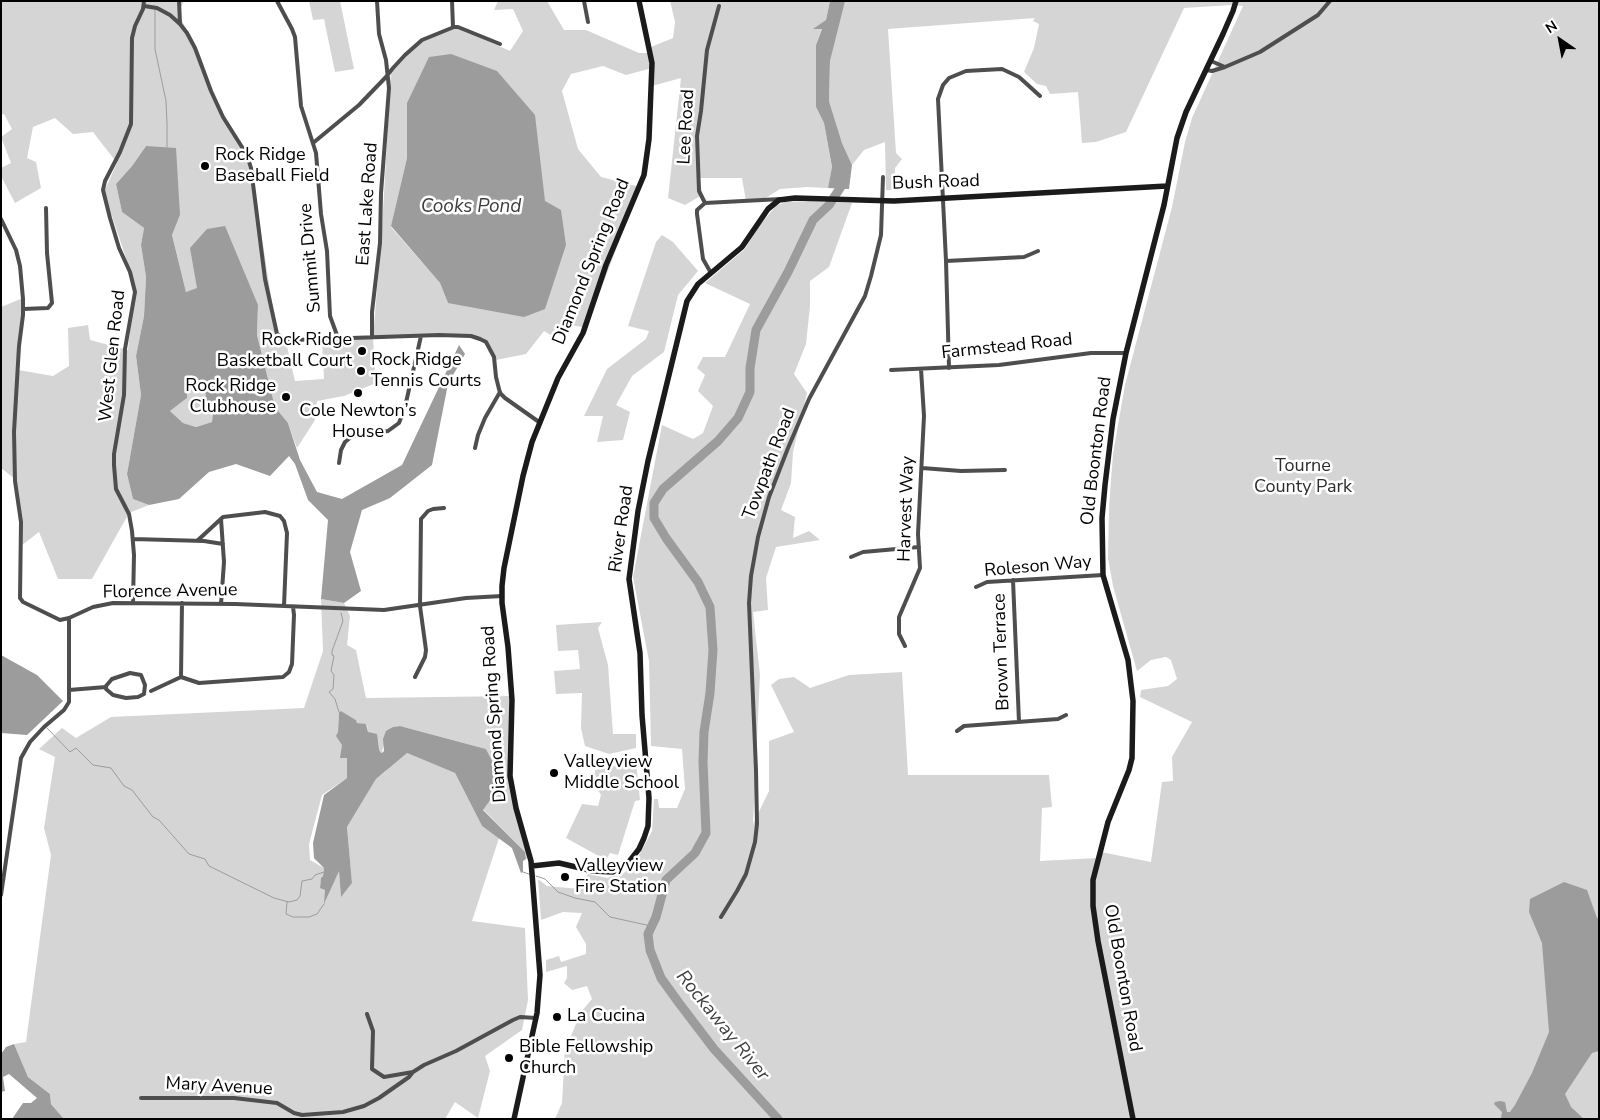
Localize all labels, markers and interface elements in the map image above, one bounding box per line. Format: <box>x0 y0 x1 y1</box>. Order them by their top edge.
north arrow <box>1535 15 1585 65</box>
text: N <box>1542 16 1561 38</box>
street label: Lee Road <box>674 89 700 165</box>
street label: East Lake Road <box>353 142 383 266</box>
place label: Rock Ridge Baseball Field <box>215 145 330 188</box>
marker: Rock Ridge Baseball Field <box>199 160 211 172</box>
street label: Bush Road <box>892 171 980 195</box>
street label: Diamond Spring Road <box>549 176 635 348</box>
water label: Cooks Pond <box>421 196 521 218</box>
street label: Summit Drive <box>295 202 327 314</box>
street label: West Glen Road <box>95 289 131 423</box>
street label: Farmstead Road <box>940 329 1074 365</box>
place label: Rock Ridge Basketball Court <box>217 330 352 372</box>
marker: Rock Ridge Basketball Court <box>356 345 368 357</box>
place label: Rock Ridge Tennis Courts <box>371 350 481 392</box>
marker: Rock Ridge Tennis Courts <box>355 365 367 377</box>
street label: Old Boonton Road <box>1077 375 1117 527</box>
place label: Rock Ridge Clubhouse <box>185 376 276 418</box>
marker: Cole Newton’s House <box>352 387 364 399</box>
marker: Rock Ridge Clubhouse <box>280 391 292 403</box>
place label: Cole Newton’s House <box>299 401 417 444</box>
street label: Towpath Road <box>739 405 801 523</box>
street label: Harvest Way <box>894 456 920 562</box>
park label: Tourne County Park <box>1254 456 1352 498</box>
street label: River Road <box>605 484 639 574</box>
street label: Roleson Way <box>983 552 1093 582</box>
street label: Florence Avenue <box>102 580 238 604</box>
street label: Brown Terrace <box>989 593 1015 711</box>
street label: Diamond Spring Road <box>478 625 512 803</box>
place label: Valleyview Middle School <box>564 752 679 794</box>
marker: Valleyview Middle School <box>548 767 560 779</box>
place label: Valleyview Fire Station <box>575 856 667 899</box>
marker: Valleyview Fire Station <box>559 871 571 883</box>
street label: Old Boonton Road <box>1098 903 1146 1053</box>
water label: Rockaway River <box>671 966 773 1086</box>
place label: La Cucina <box>567 1006 645 1028</box>
marker: La Cucina <box>551 1011 563 1023</box>
place label: Bible Fellowship Church <box>519 1037 653 1080</box>
marker: Bible Fellowship Church <box>503 1052 515 1064</box>
street label: Mary Avenue <box>165 1073 273 1101</box>

